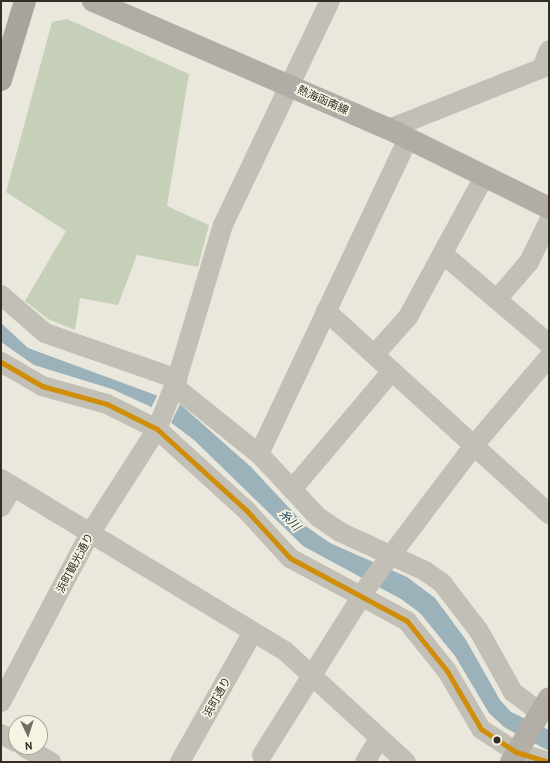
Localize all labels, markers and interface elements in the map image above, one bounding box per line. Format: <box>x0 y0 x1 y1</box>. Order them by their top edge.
street label: 熱海函南線 <box>295 83 351 117</box>
water label: 糸川 <box>276 506 304 534</box>
street label: 浜町観光通り <box>54 531 96 595</box>
street label: 浜町通り <box>201 675 233 719</box>
north arrow <box>8 715 48 755</box>
unlabelled marker <box>492 735 502 745</box>
text: N <box>25 739 33 753</box>

